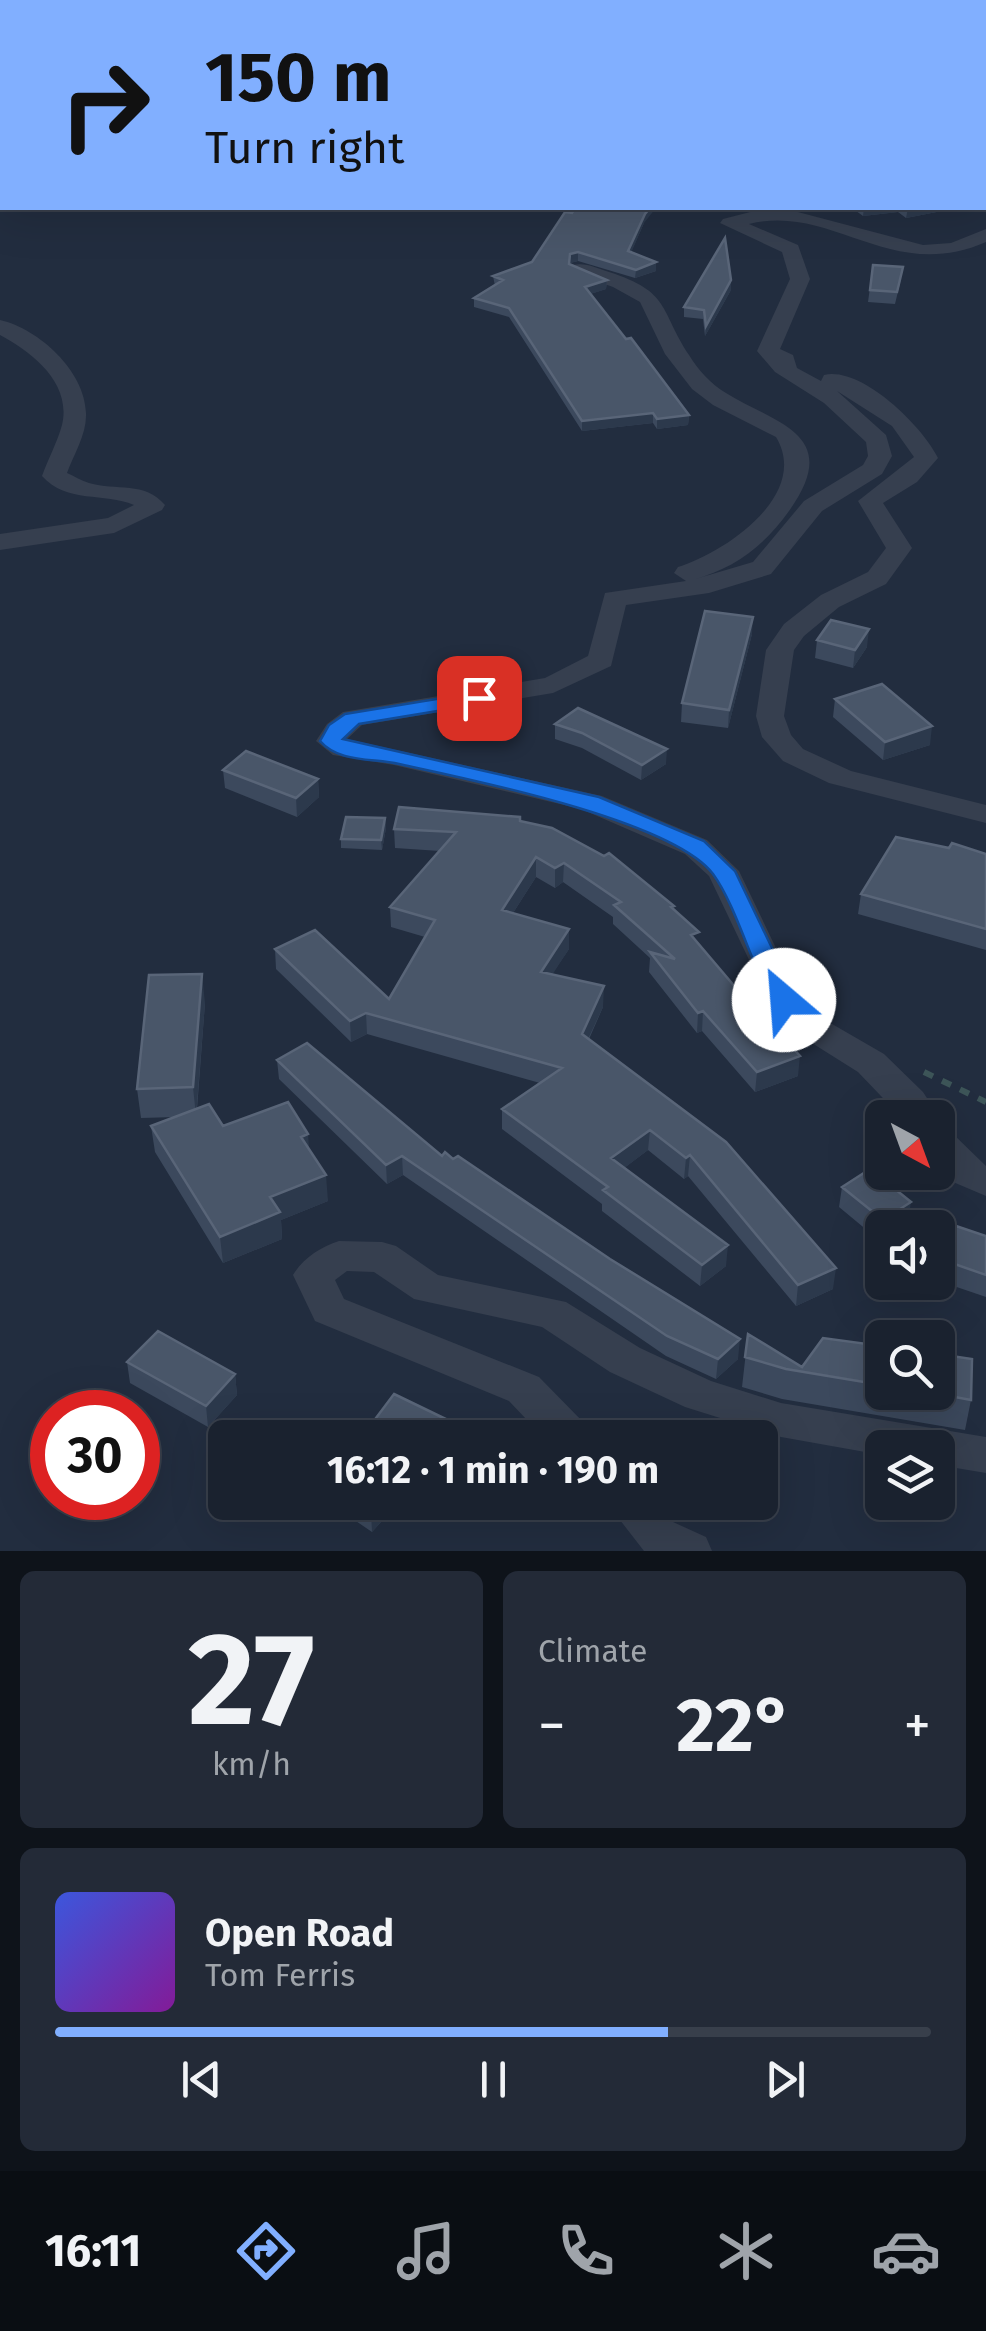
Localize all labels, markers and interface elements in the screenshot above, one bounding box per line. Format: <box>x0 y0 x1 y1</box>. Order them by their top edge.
text: 150 m <box>205 36 392 120</box>
icon: right <box>40 40 170 170</box>
text: Turn right <box>205 121 404 175</box>
pin <box>437 656 522 741</box>
icon: arrive <box>452 671 507 726</box>
position arrow <box>732 948 836 1052</box>
north arrow <box>865 1100 955 1190</box>
map controls <box>865 1100 955 1520</box>
button: sound <box>865 1210 955 1300</box>
button: search <box>865 1320 955 1410</box>
speed limit sign: 30 <box>30 1390 160 1520</box>
button: layers <box>865 1430 955 1520</box>
text: 16:12 · 1 min · 190 m <box>327 1447 659 1493</box>
text: 27 <box>188 1602 315 1758</box>
text: Climate <box>538 1632 647 1670</box>
text: 22° <box>676 1681 793 1771</box>
text: − <box>538 1693 566 1759</box>
text: + <box>904 1693 931 1759</box>
text: km/h <box>212 1745 291 1783</box>
text: Open Road <box>205 1910 394 1956</box>
text: Tom Ferris <box>205 1956 355 1994</box>
icon: previous <box>174 2052 229 2107</box>
icon: pause <box>466 2052 521 2107</box>
icon: next <box>758 2052 813 2107</box>
icon: directions <box>231 2216 301 2286</box>
icon: music <box>391 2216 461 2286</box>
icon: phone <box>551 2216 621 2286</box>
icon: climate <box>711 2216 781 2286</box>
icon: car <box>871 2216 941 2286</box>
text: 16:11 <box>45 2224 141 2278</box>

